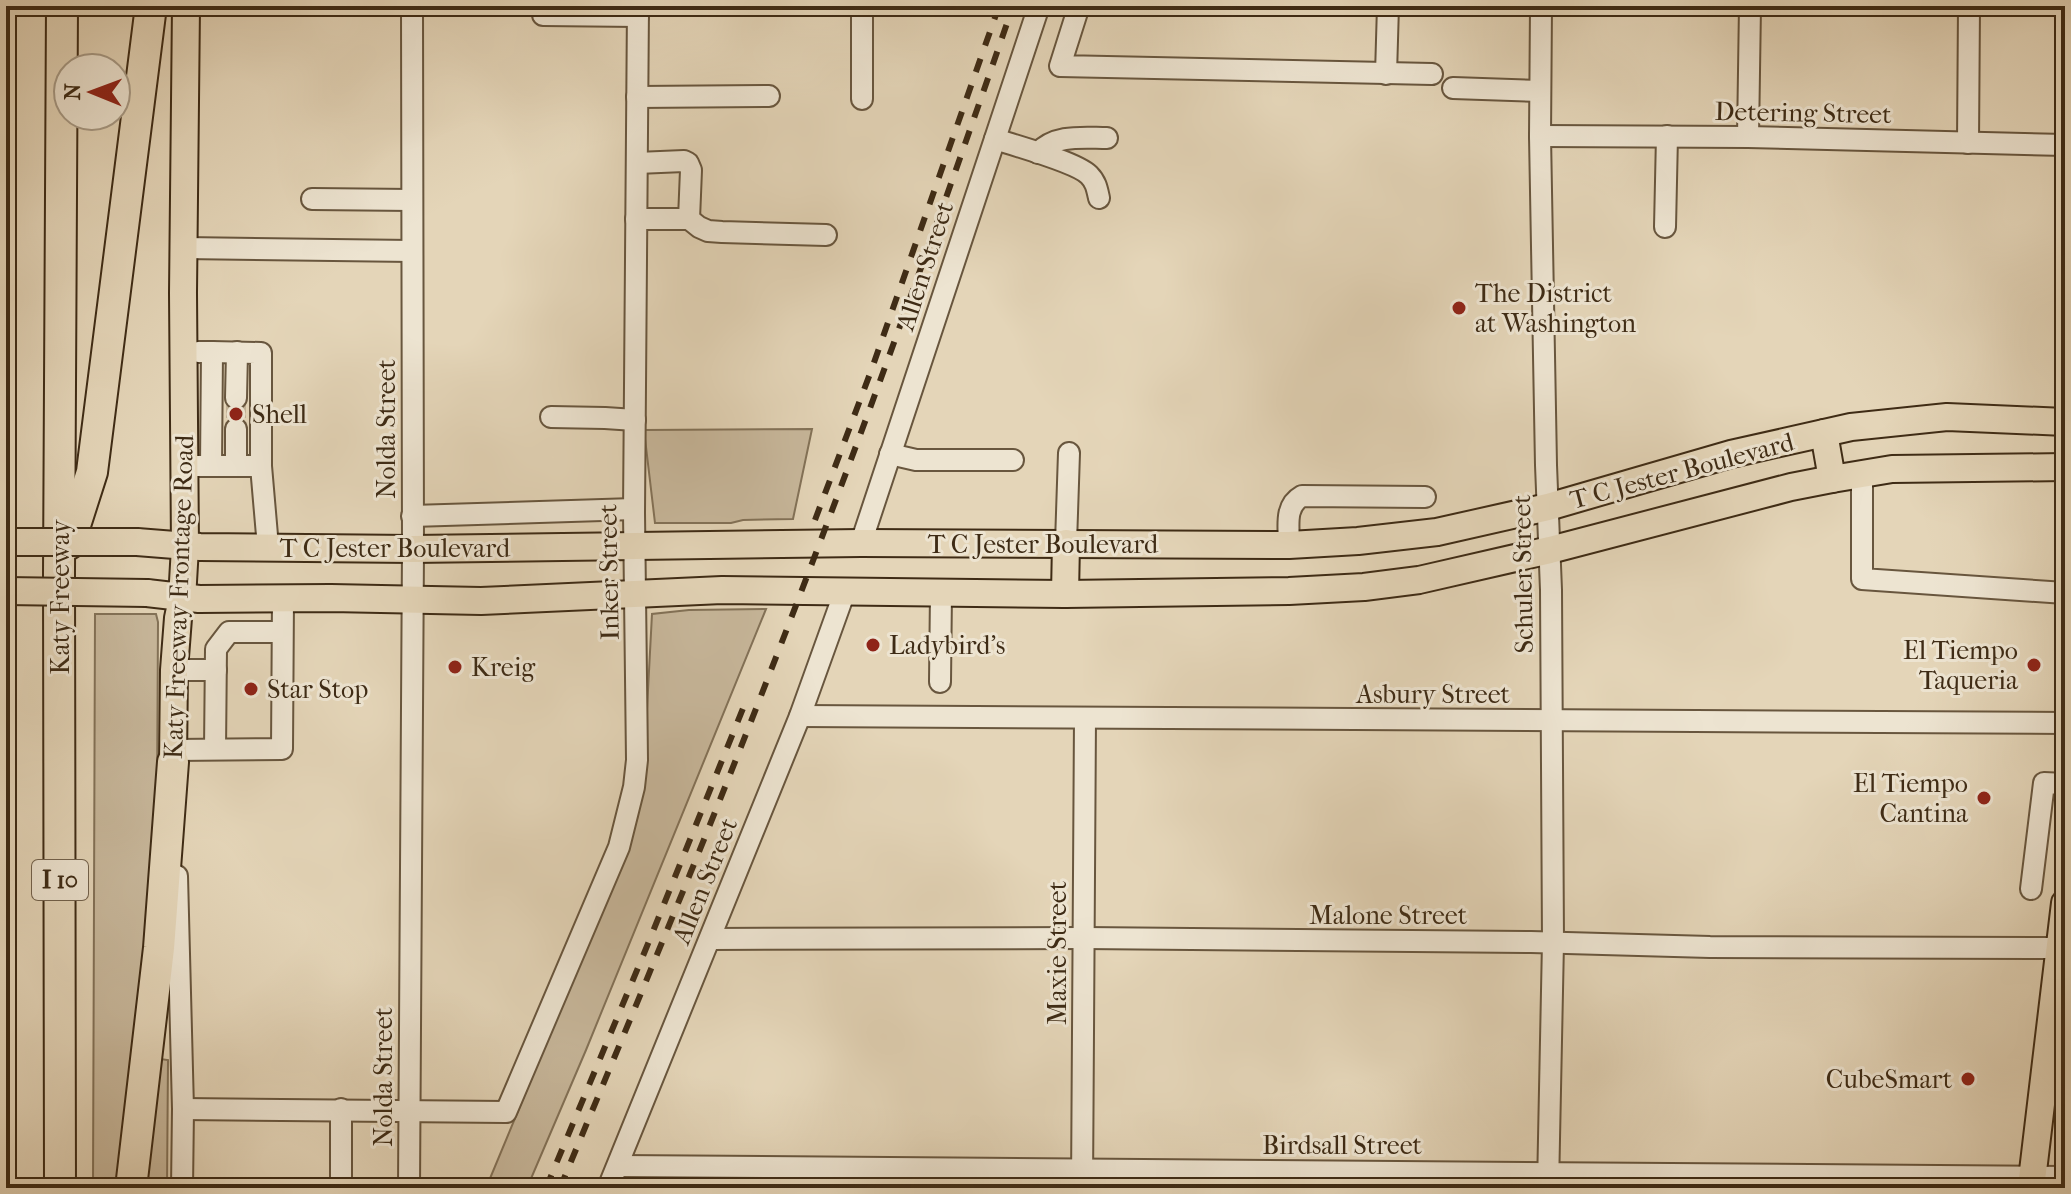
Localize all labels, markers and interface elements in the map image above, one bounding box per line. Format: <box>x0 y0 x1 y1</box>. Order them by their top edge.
north arrow <box>52 52 132 132</box>
text: N <box>60 83 86 100</box>
street label: Detering Street <box>1714 96 1892 130</box>
street label: Allen Street <box>889 197 961 335</box>
place label: The District at Washington <box>1475 278 1636 339</box>
marker: The District at Washington <box>1450 299 1468 317</box>
street label: Nolda Street <box>371 358 402 499</box>
place label: Shell <box>252 399 307 430</box>
marker: Shell <box>227 405 245 423</box>
street label: T C Jester Boulevard <box>1567 426 1798 516</box>
street label: Katy Freeway Frontage Road <box>158 433 200 760</box>
street label: Schuler Street <box>1506 494 1540 654</box>
street label: Inker Street <box>592 503 626 640</box>
street label: Katy Freeway <box>45 518 76 674</box>
street label: T C Jester Boulevard <box>928 529 1159 560</box>
street label: T C Jester Boulevard <box>280 533 511 564</box>
place label: Ladybird's <box>889 630 1005 661</box>
place label: El Tiempo Taqueria <box>1903 635 2019 696</box>
marker: Ladybird's <box>864 636 882 654</box>
place label: Kreig <box>471 652 536 683</box>
marker: El Tiempo Taqueria <box>2025 656 2043 674</box>
marker: Kreig <box>446 658 464 676</box>
place label: Star Stop <box>267 674 368 705</box>
street label: Asbury Street <box>1355 679 1511 710</box>
marker: Star Stop <box>242 680 260 698</box>
place label: El Tiempo Cantina <box>1853 768 1969 829</box>
marker: El Tiempo Cantina <box>1975 789 1993 807</box>
street label: Allen Street <box>665 813 745 949</box>
road number: I 10 <box>32 860 88 900</box>
street label: Maxie Street <box>1042 880 1073 1025</box>
street label: Malone Street <box>1309 900 1468 931</box>
street label: Nolda Street <box>368 1006 399 1147</box>
place label: CubeSmart <box>1826 1064 1953 1095</box>
marker: CubeSmart <box>1959 1070 1977 1088</box>
street label: Birdsall Street <box>1262 1130 1423 1161</box>

